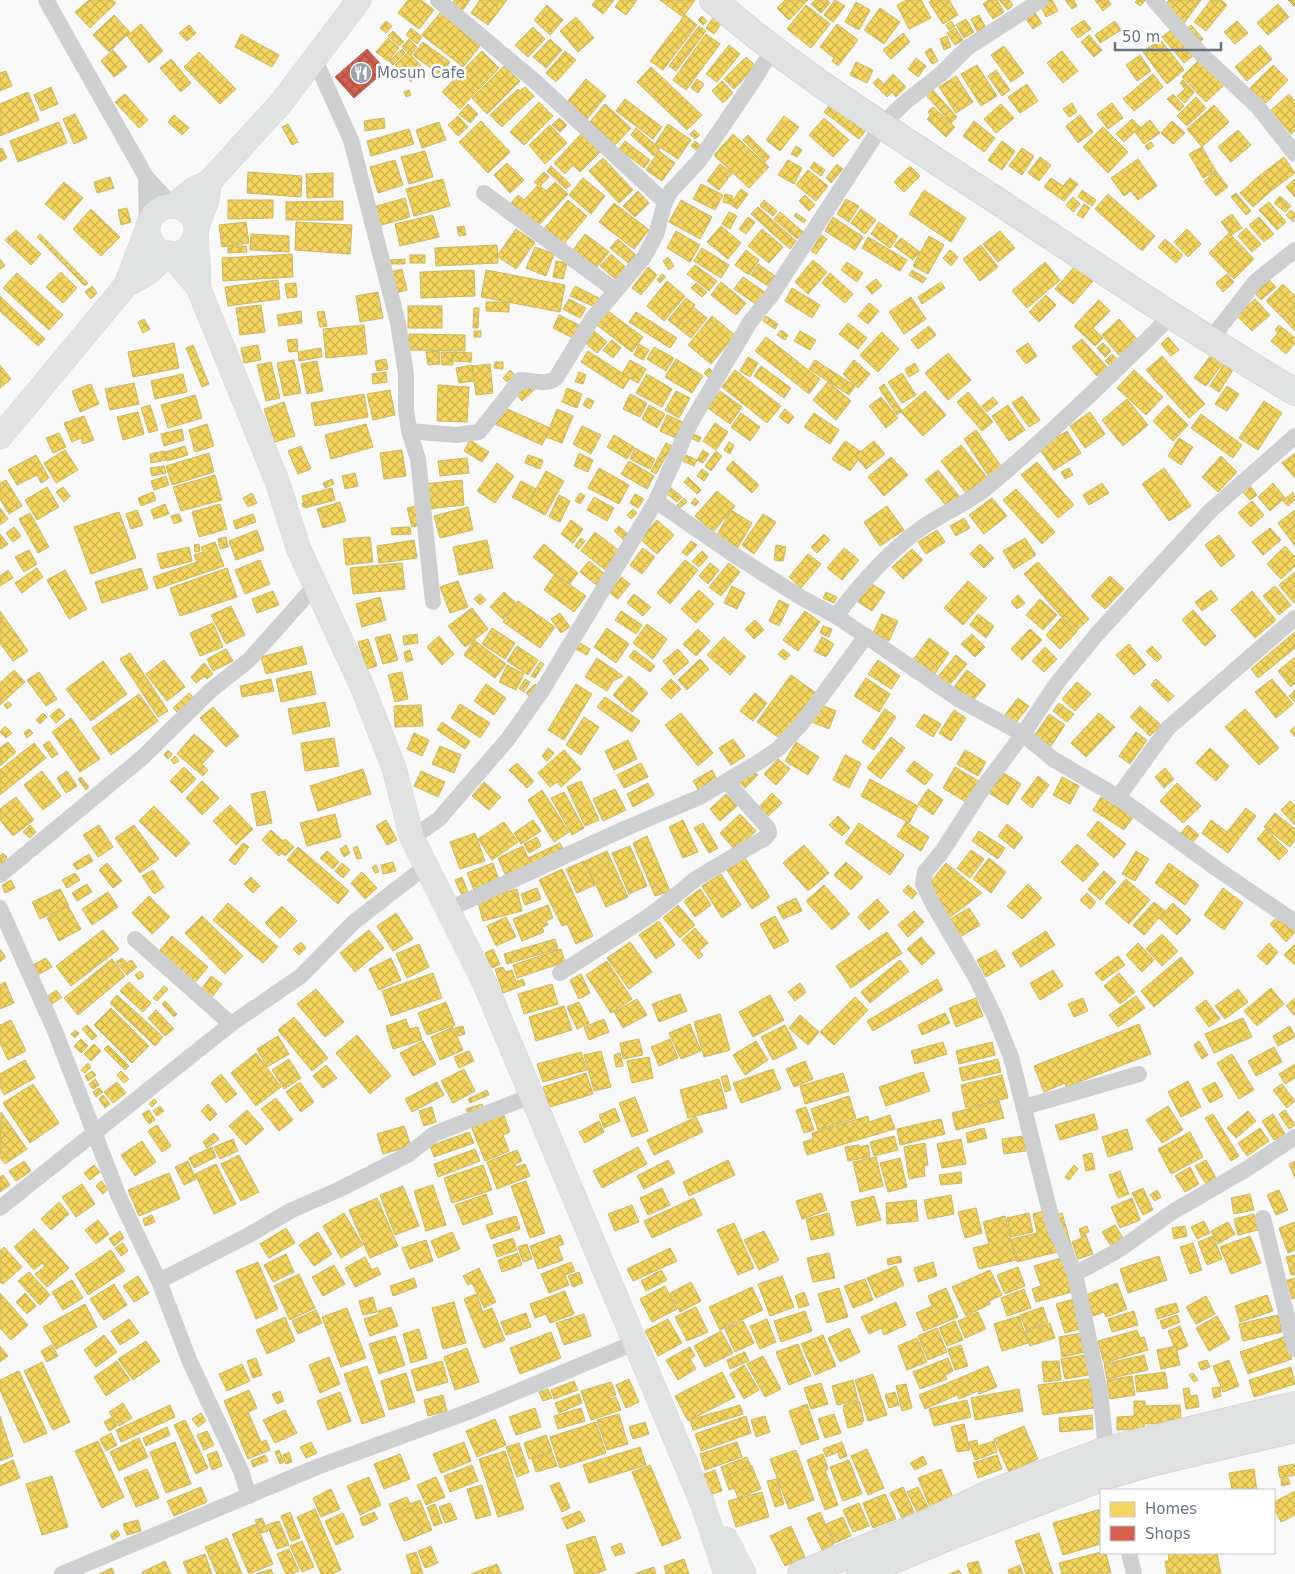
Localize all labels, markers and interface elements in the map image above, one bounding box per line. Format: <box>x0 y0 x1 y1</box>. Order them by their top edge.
scale bar <box>1115 20 1221 52</box>
text: 50 m <box>1122 28 1160 46</box>
restaurant icon: Mosun Cafe <box>349 61 373 85</box>
place label: Mosun Cafe <box>377 64 465 82</box>
legend <box>1100 1489 1275 1554</box>
text: Homes <box>1145 1500 1197 1518</box>
text: Shops <box>1145 1525 1191 1543</box>

